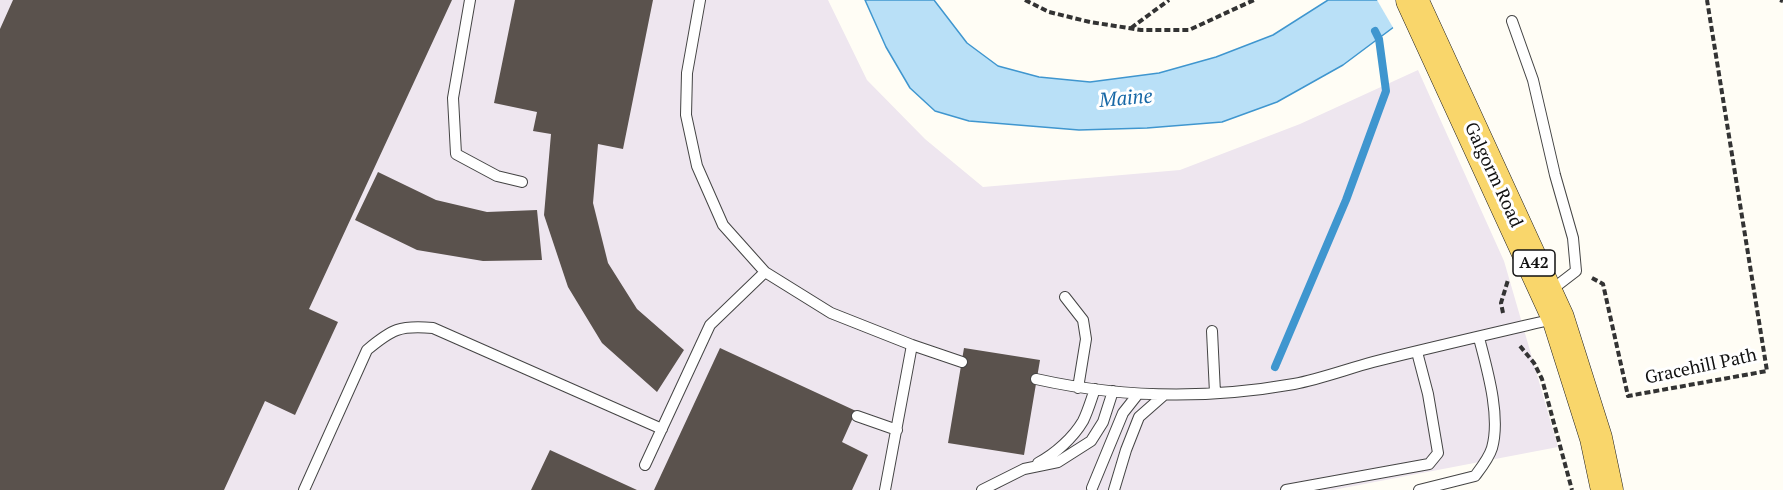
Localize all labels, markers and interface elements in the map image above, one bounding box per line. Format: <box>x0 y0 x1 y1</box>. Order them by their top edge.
water label: Maine <box>1098 85 1154 113</box>
street label: Galgorm Road <box>1459 119 1527 231</box>
road number: A42 <box>1513 250 1555 276</box>
street label: Gracehill Path <box>1643 345 1759 389</box>

